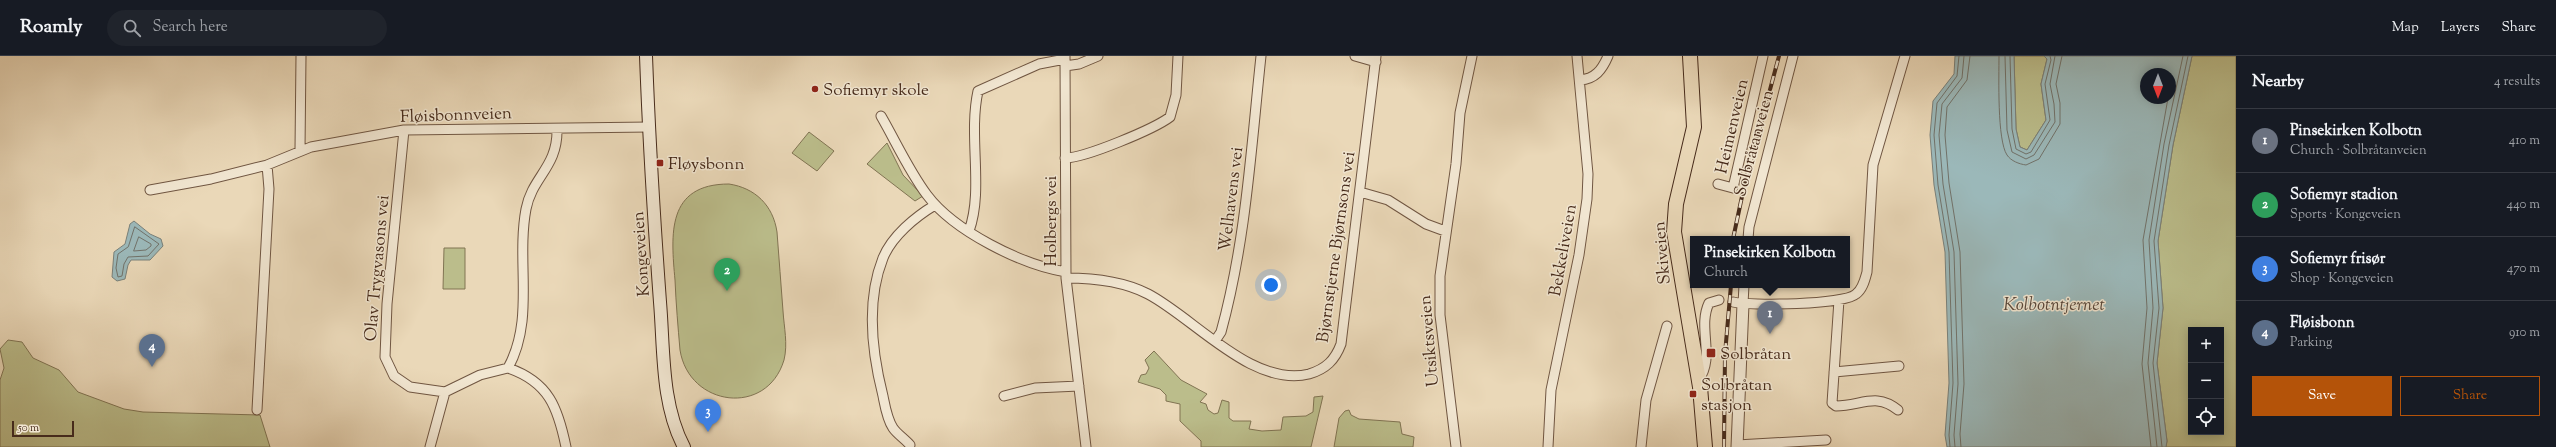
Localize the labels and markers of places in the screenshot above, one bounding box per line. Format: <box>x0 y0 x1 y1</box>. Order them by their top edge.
place label: Sofiemyr skole <box>823 79 929 103</box>
marker: Sofiemyr skole <box>810 84 820 94</box>
place label: Fløysbonn <box>668 153 744 177</box>
marker: Fløysbonn <box>655 158 665 168</box>
pin: 2 <box>714 258 740 291</box>
pin: 1 <box>1757 301 1783 334</box>
pin: 4 <box>139 334 165 367</box>
place label: Solbråtan <box>1720 343 1791 367</box>
marker: Solbråtan <box>1705 347 1717 359</box>
place label: Solbråtan stasjon <box>1701 374 1772 418</box>
marker: Solbråtan stasjon <box>1688 389 1698 399</box>
pin: 3 <box>695 399 721 432</box>

